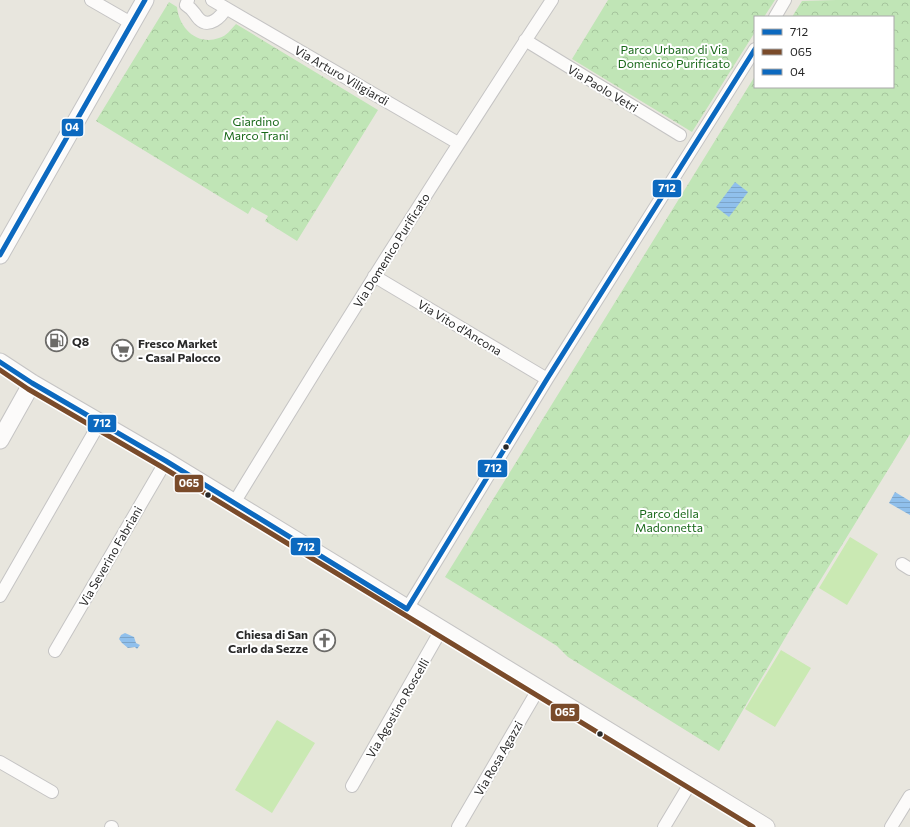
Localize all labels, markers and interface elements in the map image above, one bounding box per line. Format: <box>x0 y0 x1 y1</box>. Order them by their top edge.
legend <box>754 16 894 88</box>
text: 712 <box>790 24 808 38</box>
street label: Via Arturo Viligiardi <box>292 42 392 108</box>
park label: Parco Urbano di Via Domenico Purificato <box>618 42 730 70</box>
text: 065 <box>790 44 812 58</box>
street label: Via Paolo Vetri <box>565 61 641 115</box>
text: 04 <box>790 64 805 78</box>
park label: Giardino Marco Trani <box>223 114 289 142</box>
line badge: 04 <box>61 118 84 137</box>
text: 04 <box>65 120 79 133</box>
line badge: 712 <box>652 179 682 198</box>
text: 712 <box>658 181 676 194</box>
street label: Via Domenico Purificato <box>350 190 432 310</box>
street label: Via Vito d'Ancona <box>415 296 505 358</box>
fuel station icon: Q8 <box>43 328 69 354</box>
place label: Q8 <box>72 334 89 348</box>
place label: Fresco Market - Casal Palocco <box>138 336 221 364</box>
supermarket icon: Fresco Market - Casal Palocco <box>110 337 136 363</box>
line badge: 712 <box>87 414 117 433</box>
text: 712 <box>93 416 111 429</box>
unlabelled marker <box>501 442 511 452</box>
line badge: 712 <box>477 459 508 478</box>
text: 712 <box>484 461 502 474</box>
line badge: 065 <box>174 474 204 493</box>
text: 065 <box>179 476 199 489</box>
unlabelled marker <box>203 490 213 500</box>
street label: Via Severino Fabriani <box>76 503 144 609</box>
park label: Parco della Madonnetta <box>635 506 703 534</box>
line badge: 712 <box>290 537 321 556</box>
text: 712 <box>297 540 315 553</box>
place label: Chiesa di San Carlo da Sezze <box>228 627 308 655</box>
church icon: Chiesa di San Carlo da Sezze <box>311 628 337 654</box>
street label: Via Agostino Roscelli <box>363 656 431 760</box>
line badge: 065 <box>550 703 580 722</box>
text: 065 <box>555 705 575 718</box>
street label: Via Rosa Agazzi <box>471 718 525 798</box>
unlabelled marker <box>595 729 605 739</box>

